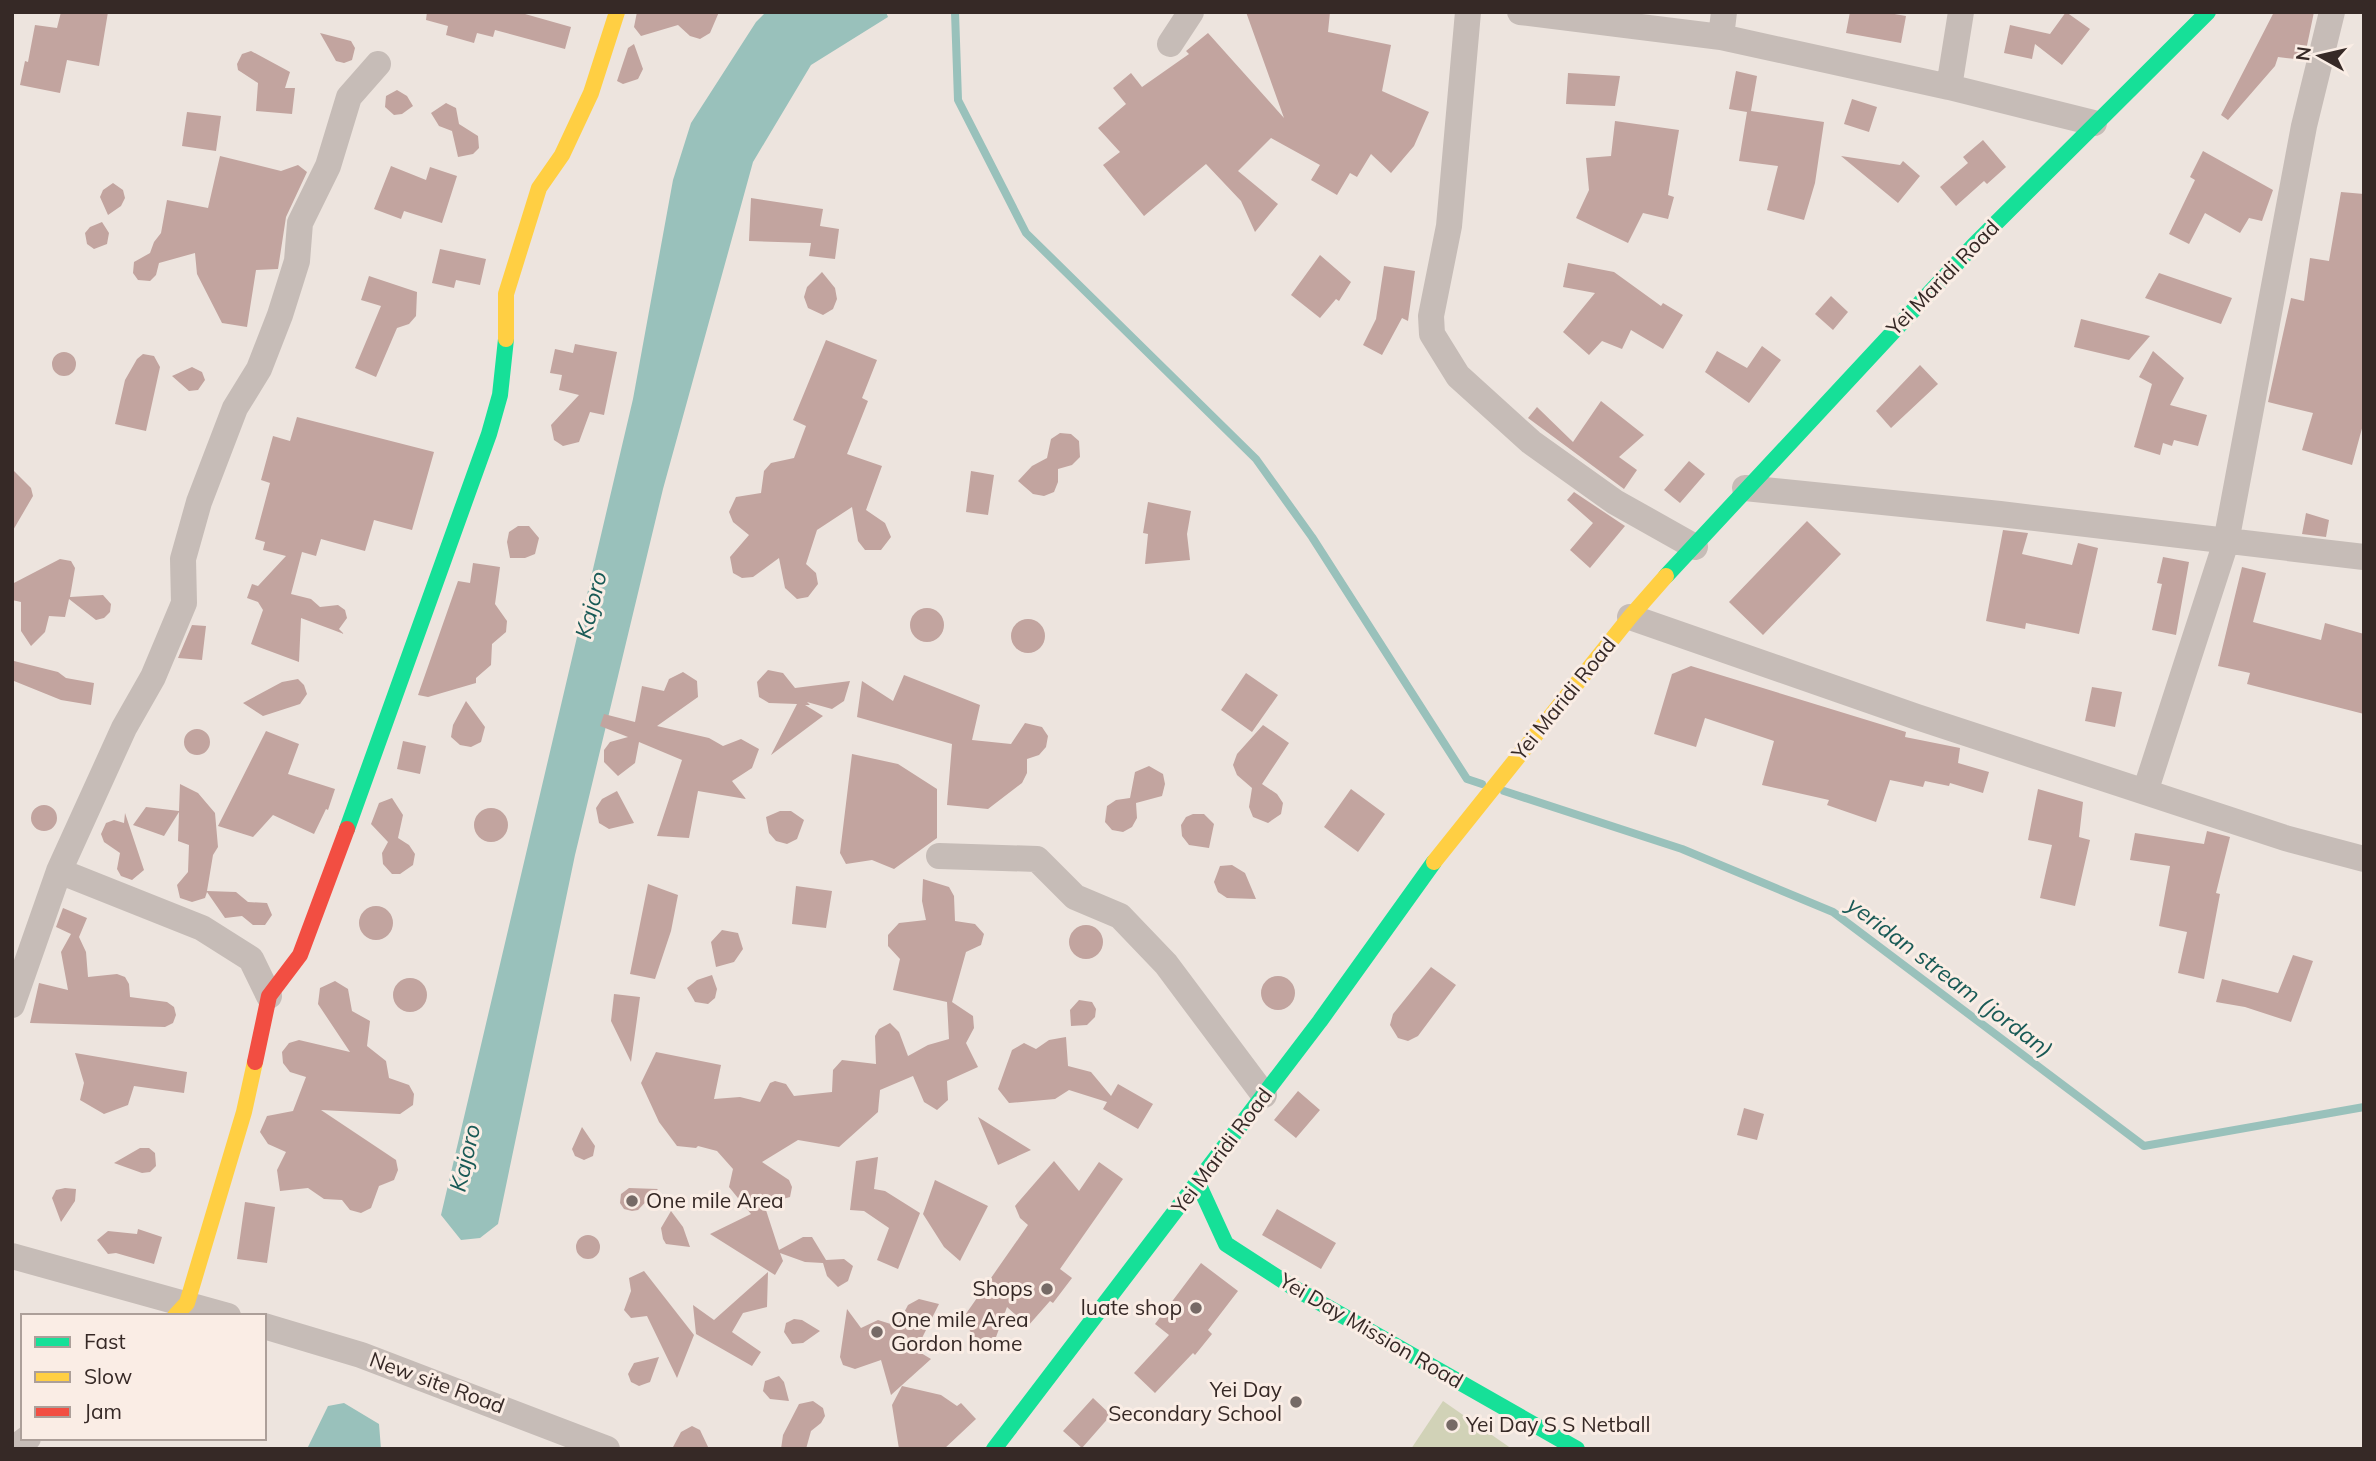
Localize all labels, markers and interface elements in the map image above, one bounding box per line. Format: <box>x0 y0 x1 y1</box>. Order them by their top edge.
north arrow <box>2285 21 2355 91</box>
text: N <box>2290 45 2316 62</box>
street label: Yei Maridi Road <box>1880 214 2004 341</box>
water label: Kajoro <box>568 568 613 642</box>
street label: Yei Maridi Road <box>1505 632 1621 766</box>
water label: yeridan stream (jordan) <box>1841 889 2059 1063</box>
street label: Yei Maridi Road <box>1165 1082 1277 1219</box>
water label: Kajoro <box>443 1121 486 1194</box>
place label: One mile Area <box>646 1187 784 1213</box>
marker: One mile Area <box>624 1193 640 1209</box>
street label: Yei Day Mission Road <box>1274 1266 1468 1393</box>
place label: Shops <box>973 1275 1033 1301</box>
marker: Shops <box>1039 1281 1055 1297</box>
place label: luate shop <box>1081 1294 1182 1320</box>
marker: luate shop <box>1188 1300 1204 1316</box>
place label: One mile Area Gordon home <box>891 1306 1029 1356</box>
legend <box>21 1314 266 1440</box>
marker: One mile Area Gordon home <box>869 1324 885 1340</box>
text: Fast <box>84 1328 126 1354</box>
street label: New site Road <box>366 1346 508 1419</box>
text: Slow <box>84 1363 132 1389</box>
place label: Yei Day Secondary School <box>1108 1376 1282 1426</box>
marker: Yei Day Secondary School <box>1288 1394 1304 1410</box>
text: Jam <box>84 1398 122 1424</box>
place label: Yei Day S S Netball <box>1465 1411 1651 1437</box>
marker: Yei Day S S Netball <box>1444 1417 1460 1433</box>

